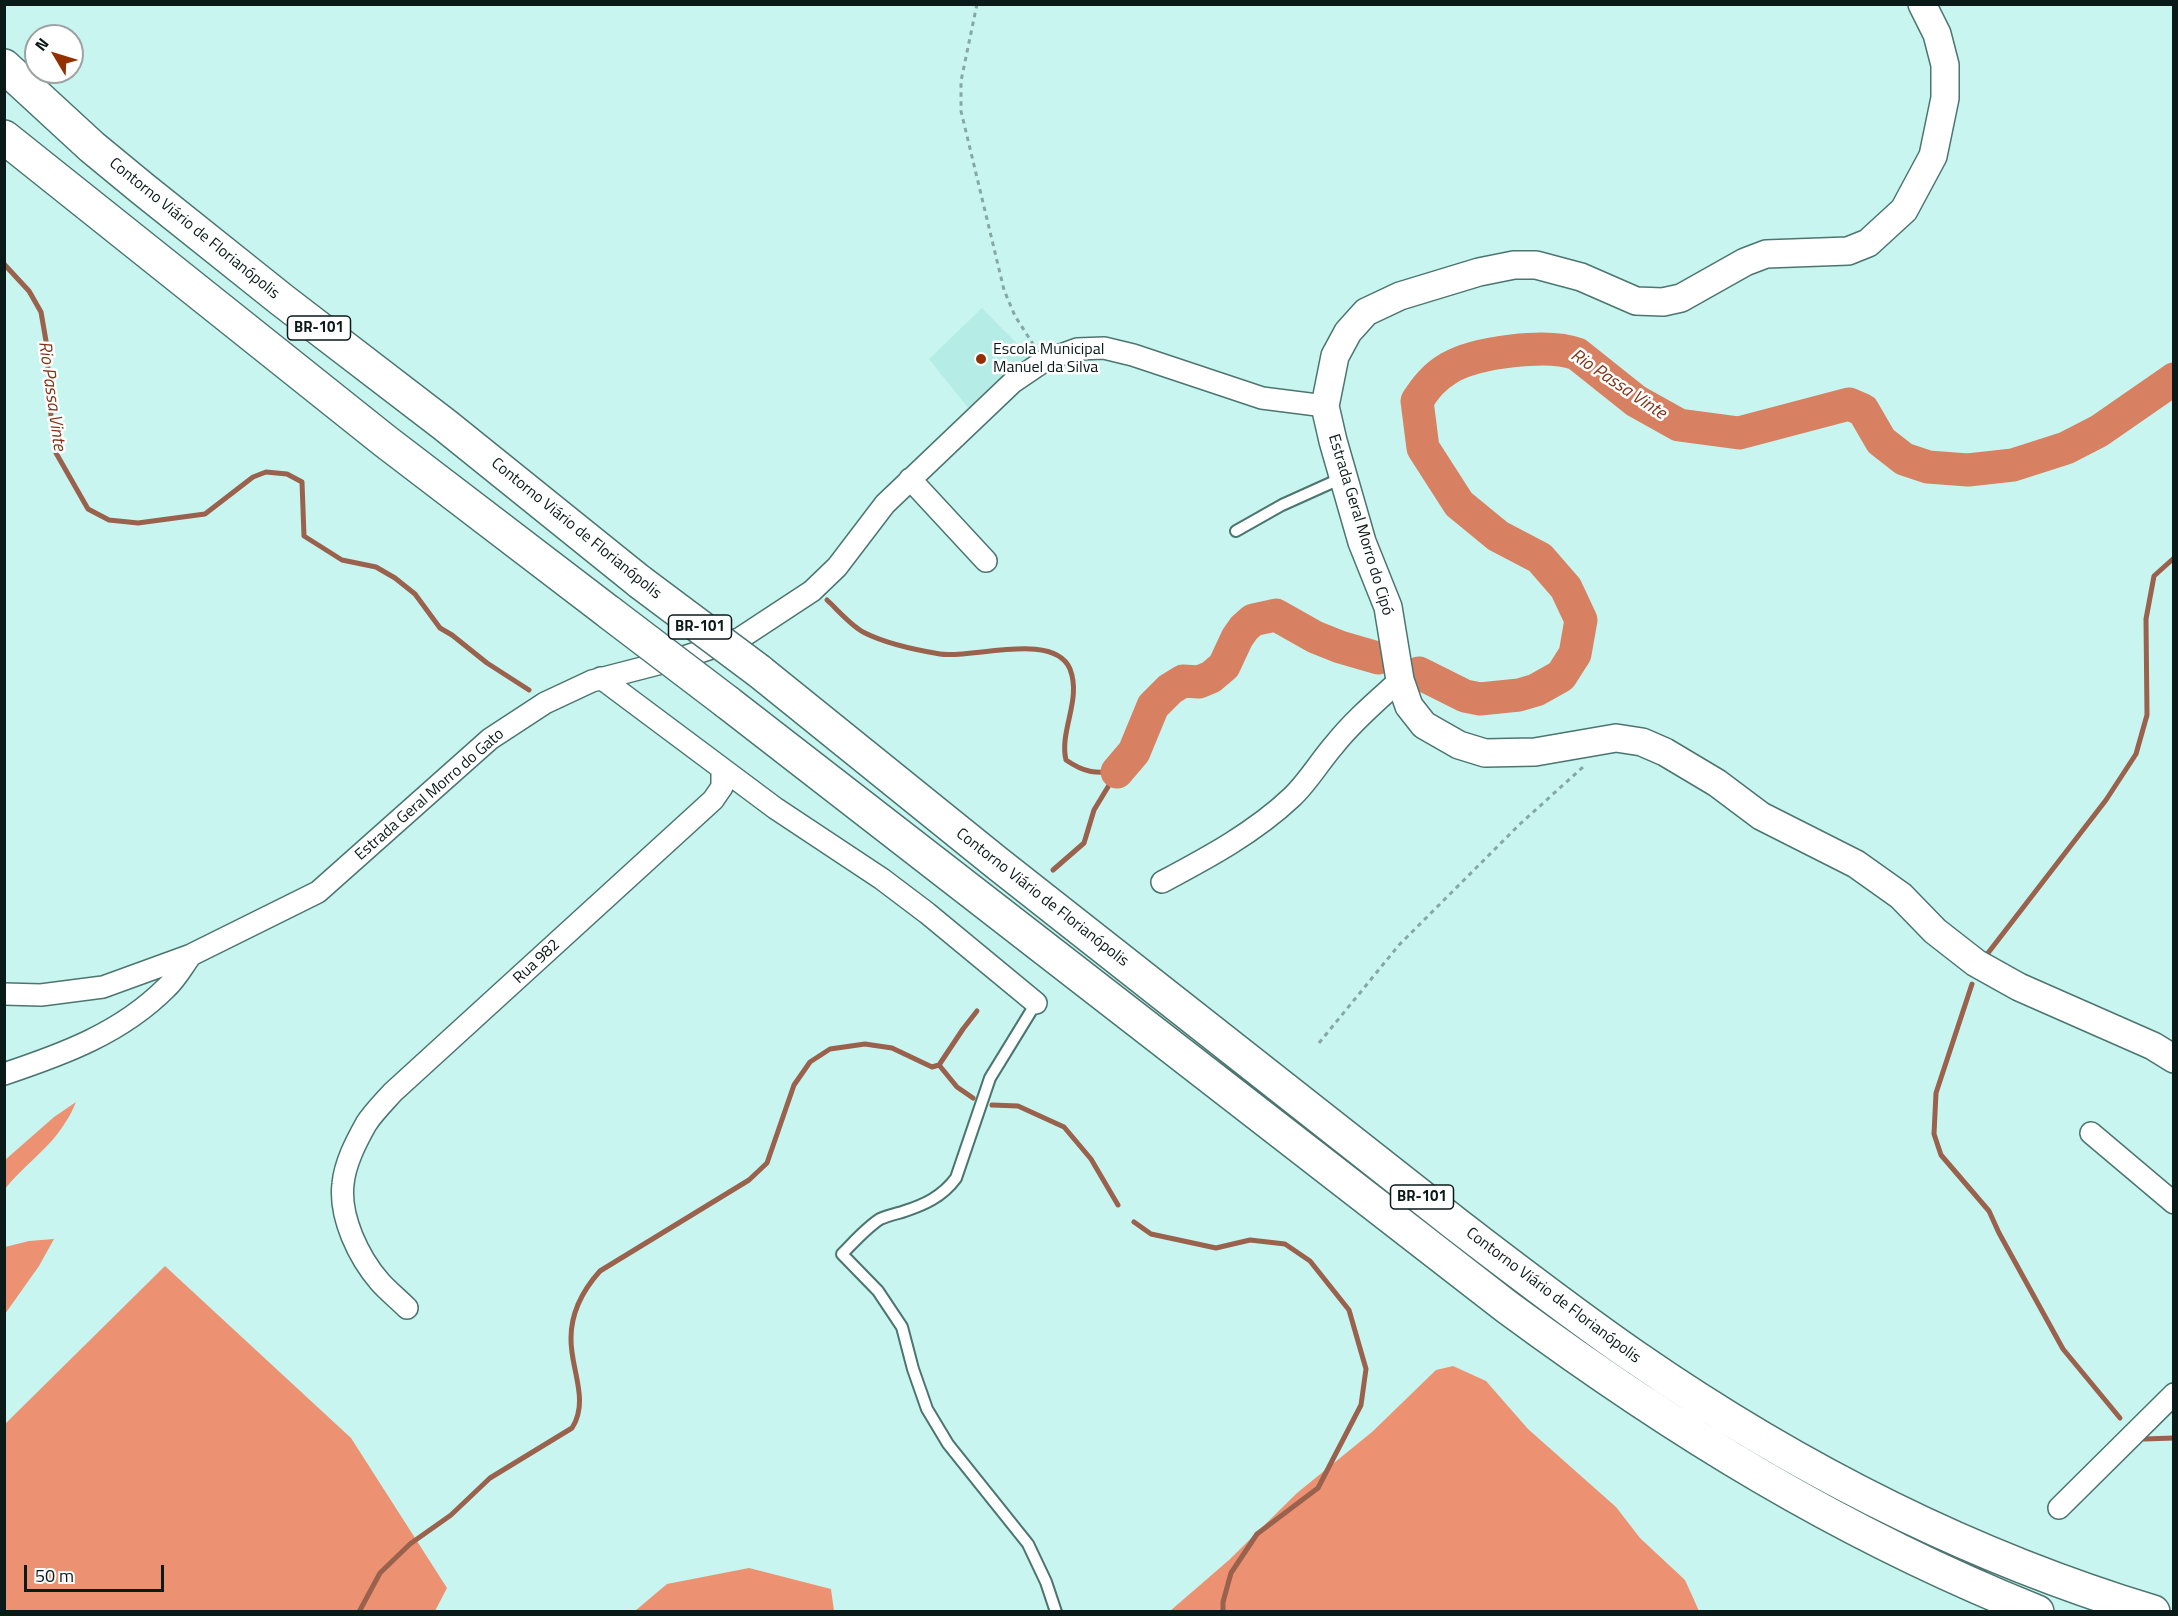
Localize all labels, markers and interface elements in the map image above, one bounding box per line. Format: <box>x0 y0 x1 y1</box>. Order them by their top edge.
north arrow <box>24 24 84 84</box>
text: N <box>29 32 54 56</box>
street label: Contorno Viário de Florianópolis <box>105 154 283 304</box>
road number: BR-101 <box>288 316 350 340</box>
water label: Rio Passa Vinte <box>33 340 69 452</box>
place label: Escola Municipal Manuel da Silva <box>993 340 1105 378</box>
water label: Rio Passa Vinte <box>1566 345 1670 425</box>
marker: Escola Municipal Manuel da Silva <box>974 352 988 366</box>
street label: Estrada Geral Morro do Cipó <box>1323 432 1397 618</box>
street label: Contorno Viário de Florianópolis <box>487 454 665 604</box>
road number: BR-101 <box>668 615 732 639</box>
street label: Estrada Geral Morro do Gato <box>352 725 508 865</box>
street label: Contorno Viário de Florianópolis <box>952 825 1132 971</box>
street label: Rua 982 <box>510 936 564 988</box>
road number: BR-101 <box>1390 1185 1454 1209</box>
street label: Contorno Viário de Florianópolis <box>1462 1224 1644 1368</box>
scale bar <box>27 1553 166 1591</box>
text: 50 m <box>35 1562 74 1589</box>

